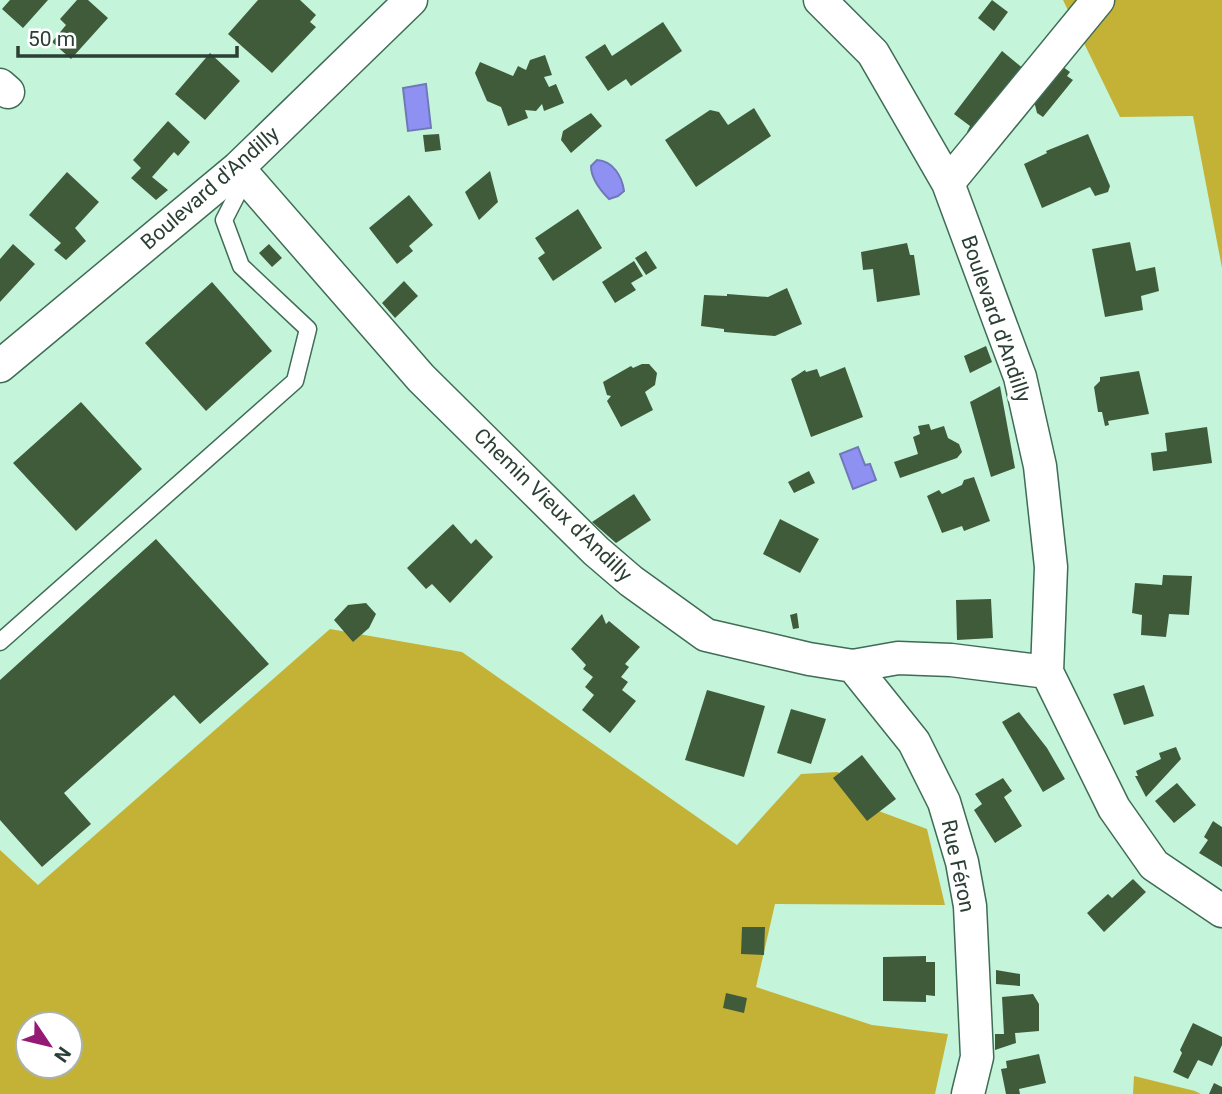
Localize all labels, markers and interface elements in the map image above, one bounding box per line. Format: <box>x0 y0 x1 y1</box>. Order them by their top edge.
scale bar <box>18 14 236 58</box>
text: 50 m <box>28 27 75 51</box>
street label: Boulevard d'Andilly <box>136 122 284 254</box>
street label: Boulevard d'Andilly <box>956 232 1036 406</box>
street label: Chemin Vieux d'Andilly <box>469 423 637 587</box>
street label: Rue Féron <box>937 818 979 914</box>
north arrow <box>14 1010 84 1080</box>
text: N <box>49 1042 76 1067</box>

